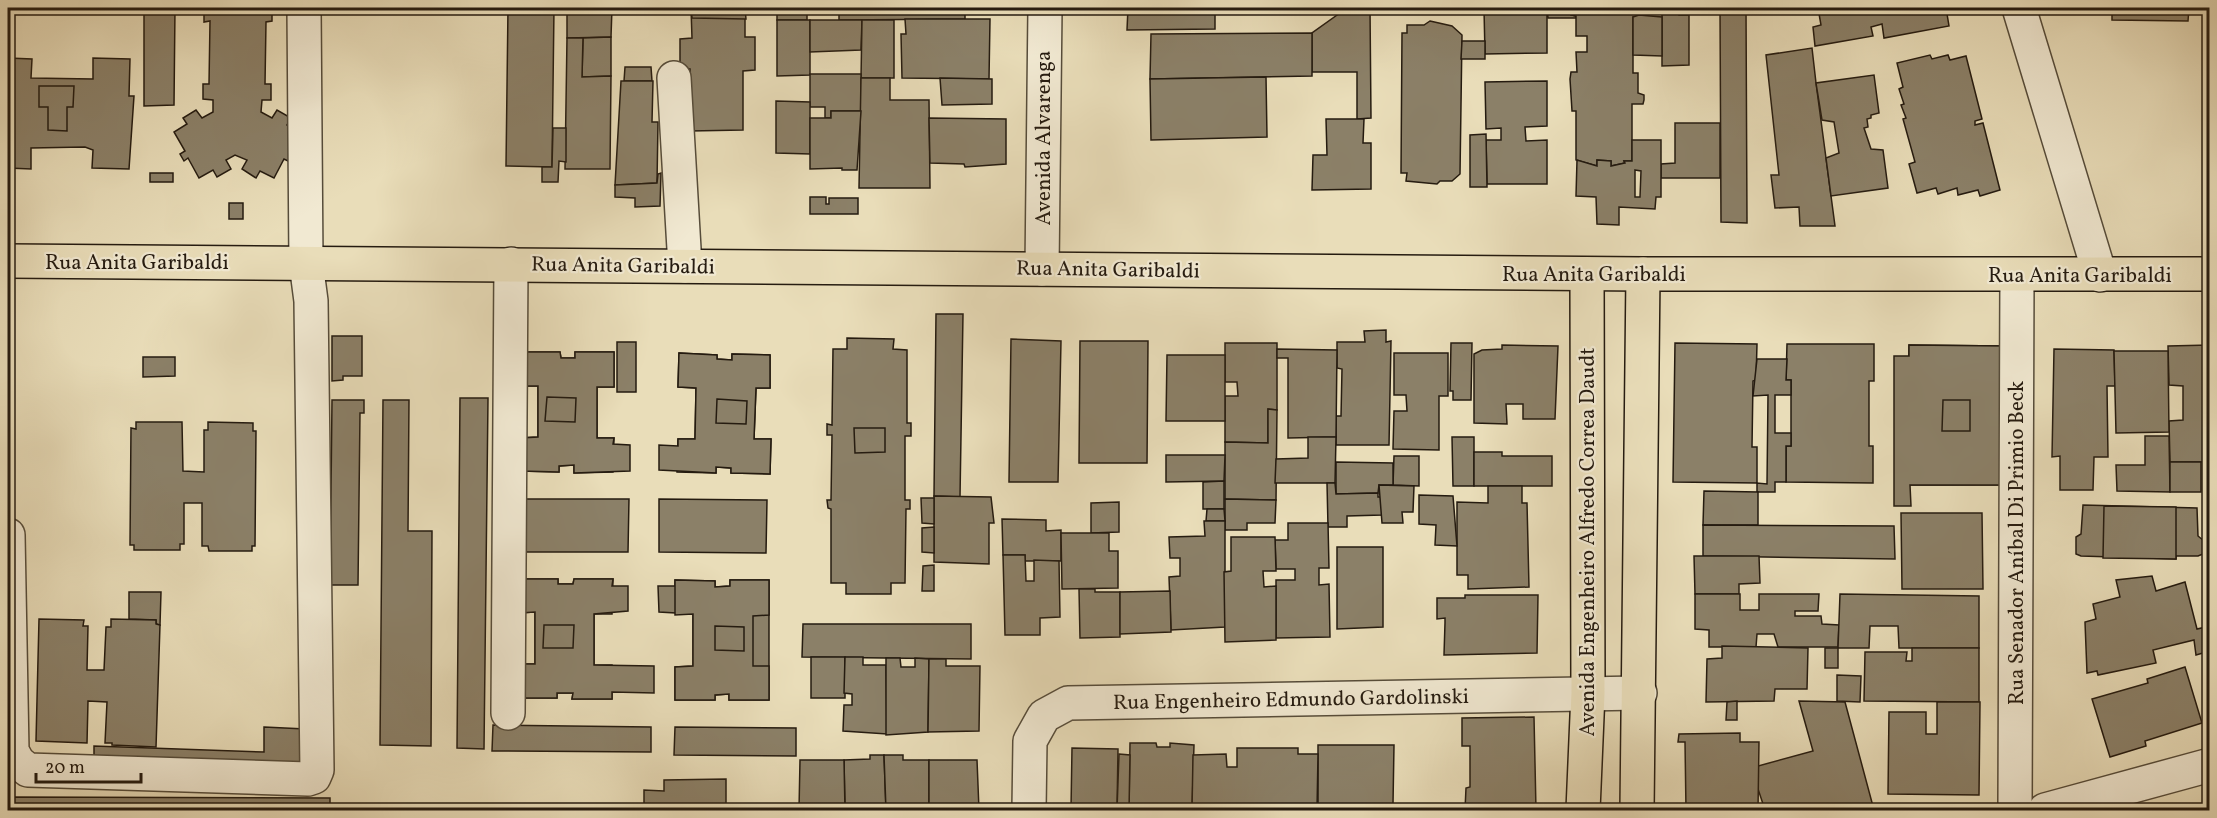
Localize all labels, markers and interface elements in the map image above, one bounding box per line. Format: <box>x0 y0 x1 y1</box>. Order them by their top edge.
street label: Avenida Alvarenga <box>1030 51 1059 225</box>
street label: Rua Anita Garibaldi <box>45 249 229 278</box>
street label: Rua Anita Garibaldi <box>531 250 715 283</box>
street label: Rua Anita Garibaldi <box>1016 254 1200 287</box>
street label: Rua Anita Garibaldi <box>1502 261 1686 290</box>
street label: Rua Anita Garibaldi <box>1988 262 2172 291</box>
street label: Avenida Engenheiro Alfredo Correa Daudt <box>1574 347 1603 737</box>
street label: Rua Senador Aníbal Di Primio Beck <box>2003 380 2032 705</box>
street label: Rua Engenheiro Edmundo Gardolinski <box>1113 683 1469 718</box>
scale bar <box>36 746 141 784</box>
text: 20 m <box>45 756 85 781</box>

